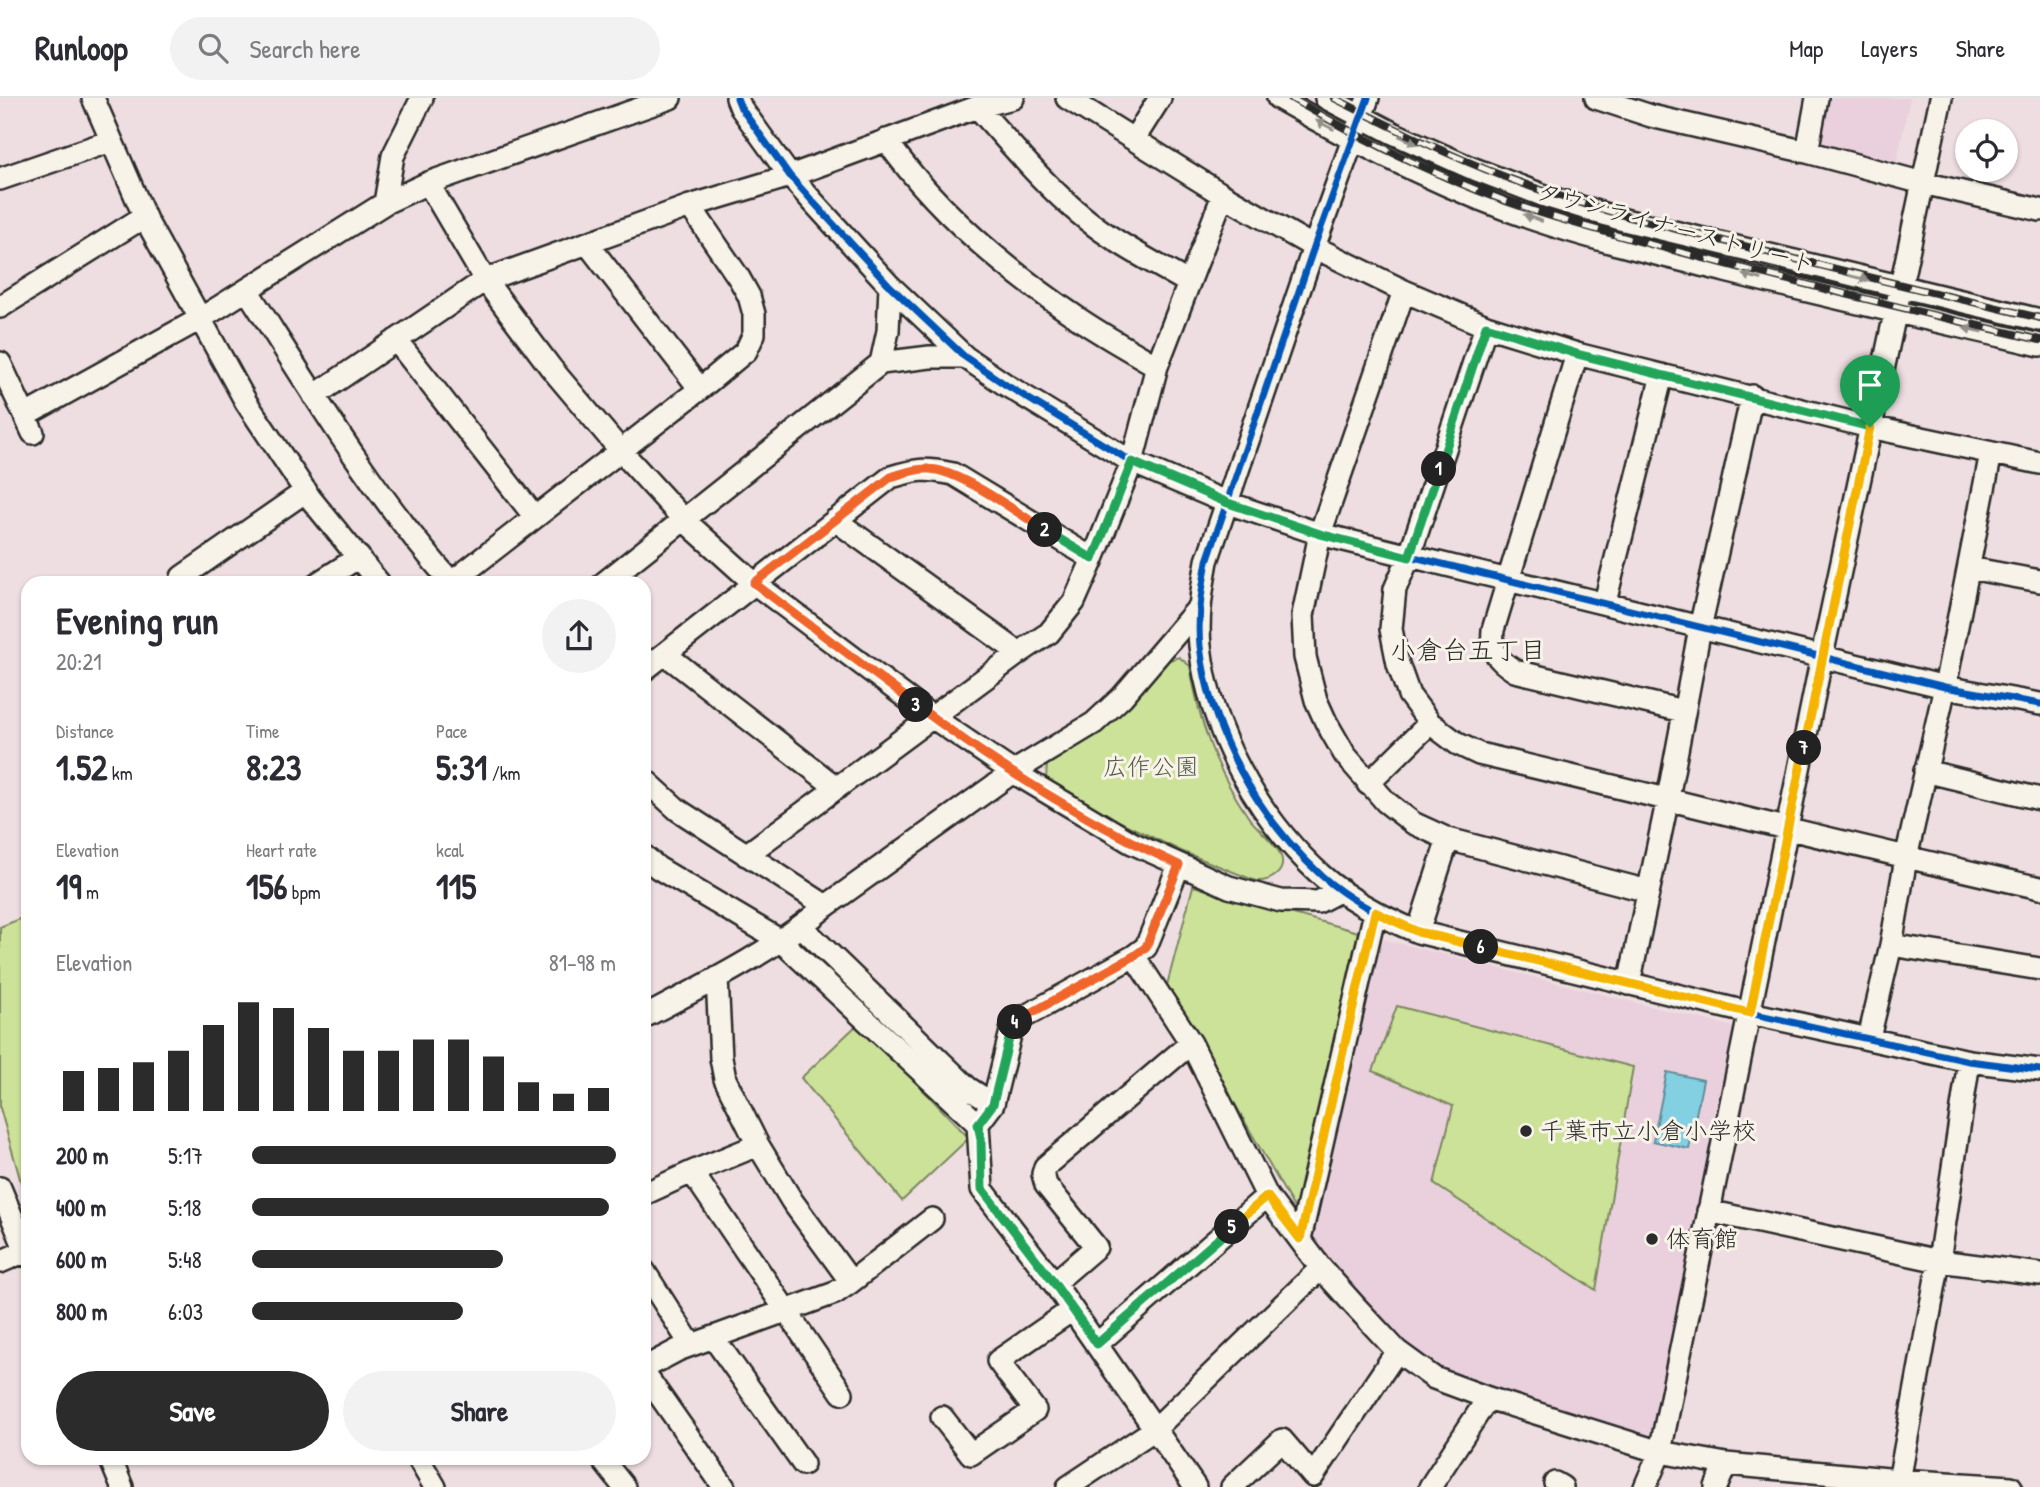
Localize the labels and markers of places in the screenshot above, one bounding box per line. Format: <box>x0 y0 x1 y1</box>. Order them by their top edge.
pin <box>1840 355 1900 427</box>
pin: 1 <box>1422 452 1456 486</box>
pin: 2 <box>1028 512 1062 548</box>
pin: 3 <box>898 688 934 722</box>
pin: 7 <box>1786 730 1822 766</box>
pin: 6 <box>1464 930 1498 964</box>
pin: 4 <box>998 1004 1032 1040</box>
place label: 千葉市立小倉小学校 <box>1540 1114 1756 1146</box>
marker: 千葉市立小倉小学校 <box>1518 1123 1534 1139</box>
pin: 5 <box>1214 1210 1250 1244</box>
place label: 体育館 <box>1666 1222 1738 1254</box>
marker: 体育館 <box>1644 1231 1660 1247</box>

